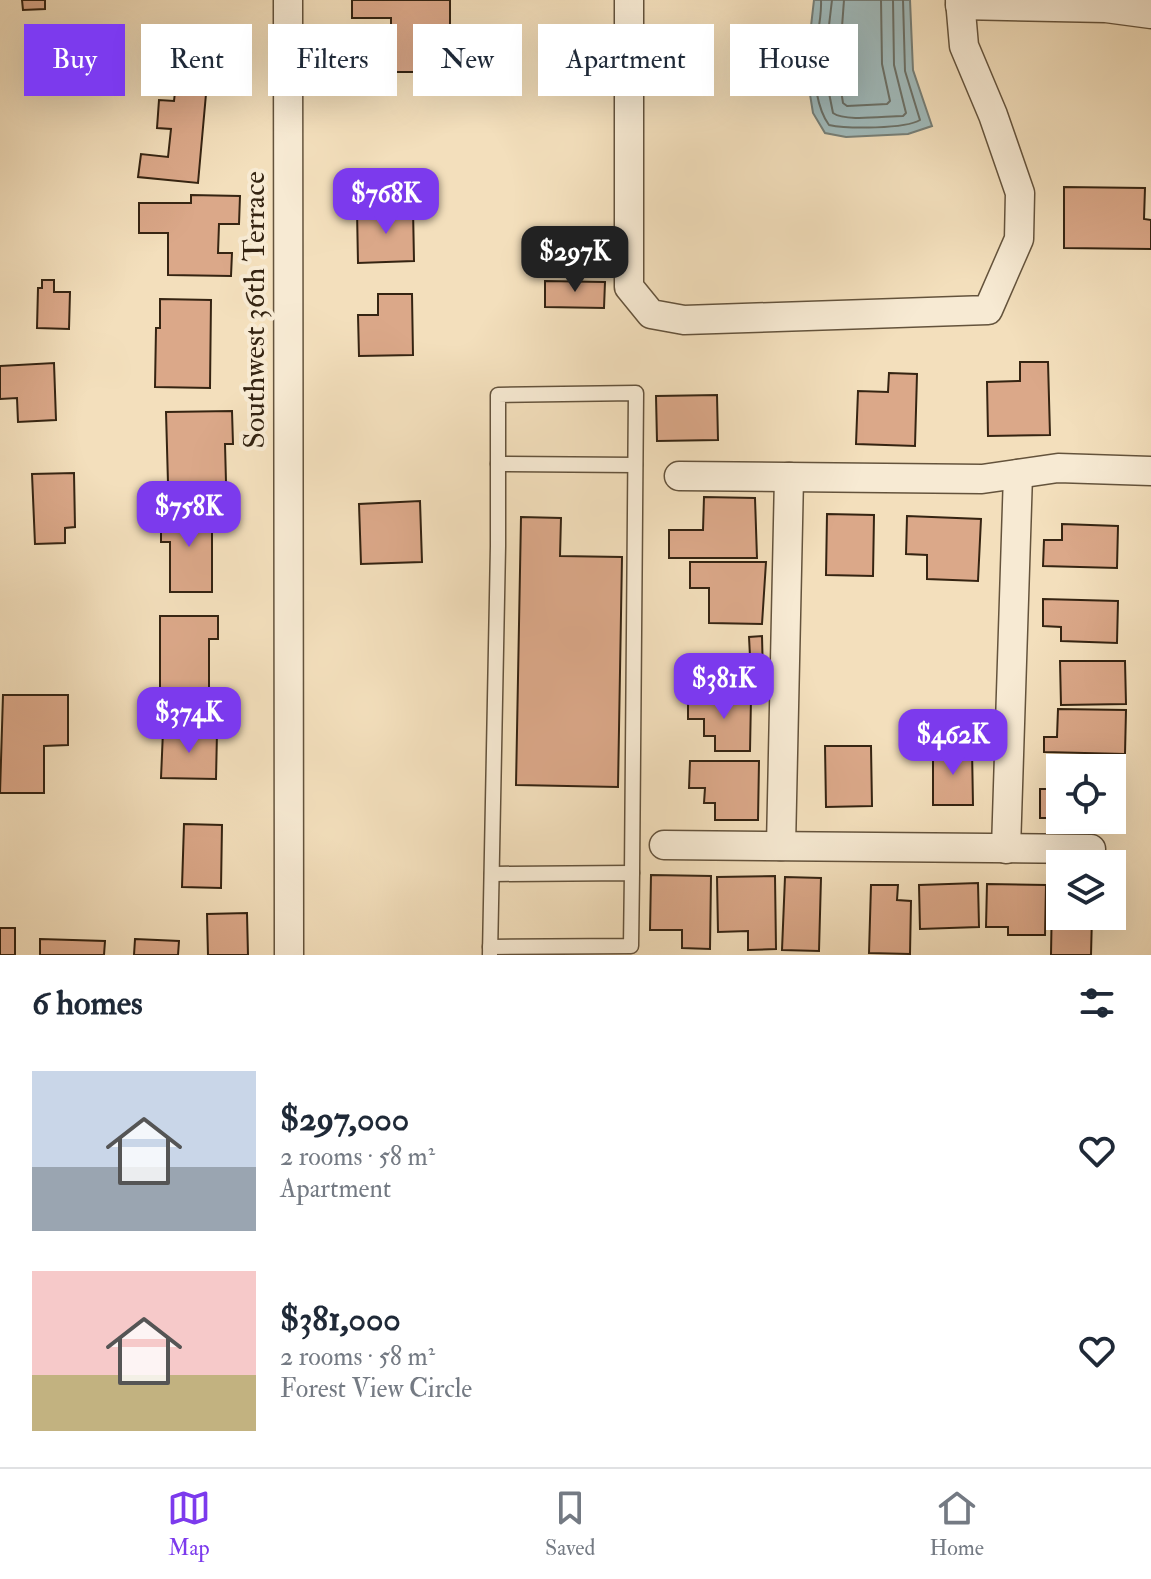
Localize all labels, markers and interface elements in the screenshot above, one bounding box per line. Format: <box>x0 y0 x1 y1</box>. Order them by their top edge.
chip: Buy <box>24 24 125 96</box>
chip: Rent <box>141 24 252 96</box>
chip: Filters <box>268 24 397 96</box>
chip: New <box>413 24 522 96</box>
chip: Apartment <box>538 24 714 96</box>
chip: House <box>730 24 858 96</box>
pin: $768K <box>330 168 442 236</box>
street label: Southwest 36th Terrace <box>236 171 273 449</box>
text: $768K <box>351 178 421 210</box>
pin: $297K <box>519 226 631 294</box>
text: $297K <box>539 236 611 268</box>
pin: $758K <box>133 481 245 549</box>
text: $758K <box>155 491 223 523</box>
pin: $381K <box>668 653 780 721</box>
text: $381K <box>692 663 756 695</box>
pin: $374K <box>133 687 245 755</box>
text: $374K <box>155 697 223 729</box>
pin: $462K <box>897 709 1009 777</box>
text: $462K <box>916 719 990 751</box>
map controls <box>1046 754 1126 930</box>
button: locate <box>1046 754 1126 834</box>
button: layers <box>1046 850 1126 930</box>
icon: filters <box>1075 981 1119 1025</box>
text: 6 homes <box>32 982 143 1025</box>
text: $297,000 <box>280 1098 409 1141</box>
icon: home <box>96 1103 192 1199</box>
icon: heart <box>1075 1129 1119 1173</box>
text: 2 rooms · 58 m² <box>280 1141 435 1173</box>
text: Apartment <box>280 1173 391 1205</box>
text: $381,000 <box>280 1298 401 1341</box>
icon: home <box>96 1303 192 1399</box>
icon: heart <box>1075 1329 1119 1373</box>
text: 2 rooms · 58 m² <box>280 1341 435 1373</box>
text: Forest View Circle <box>280 1373 472 1405</box>
tab: Map <box>167 1486 211 1562</box>
tab: Saved <box>545 1486 595 1562</box>
tab: Home <box>929 1486 984 1562</box>

